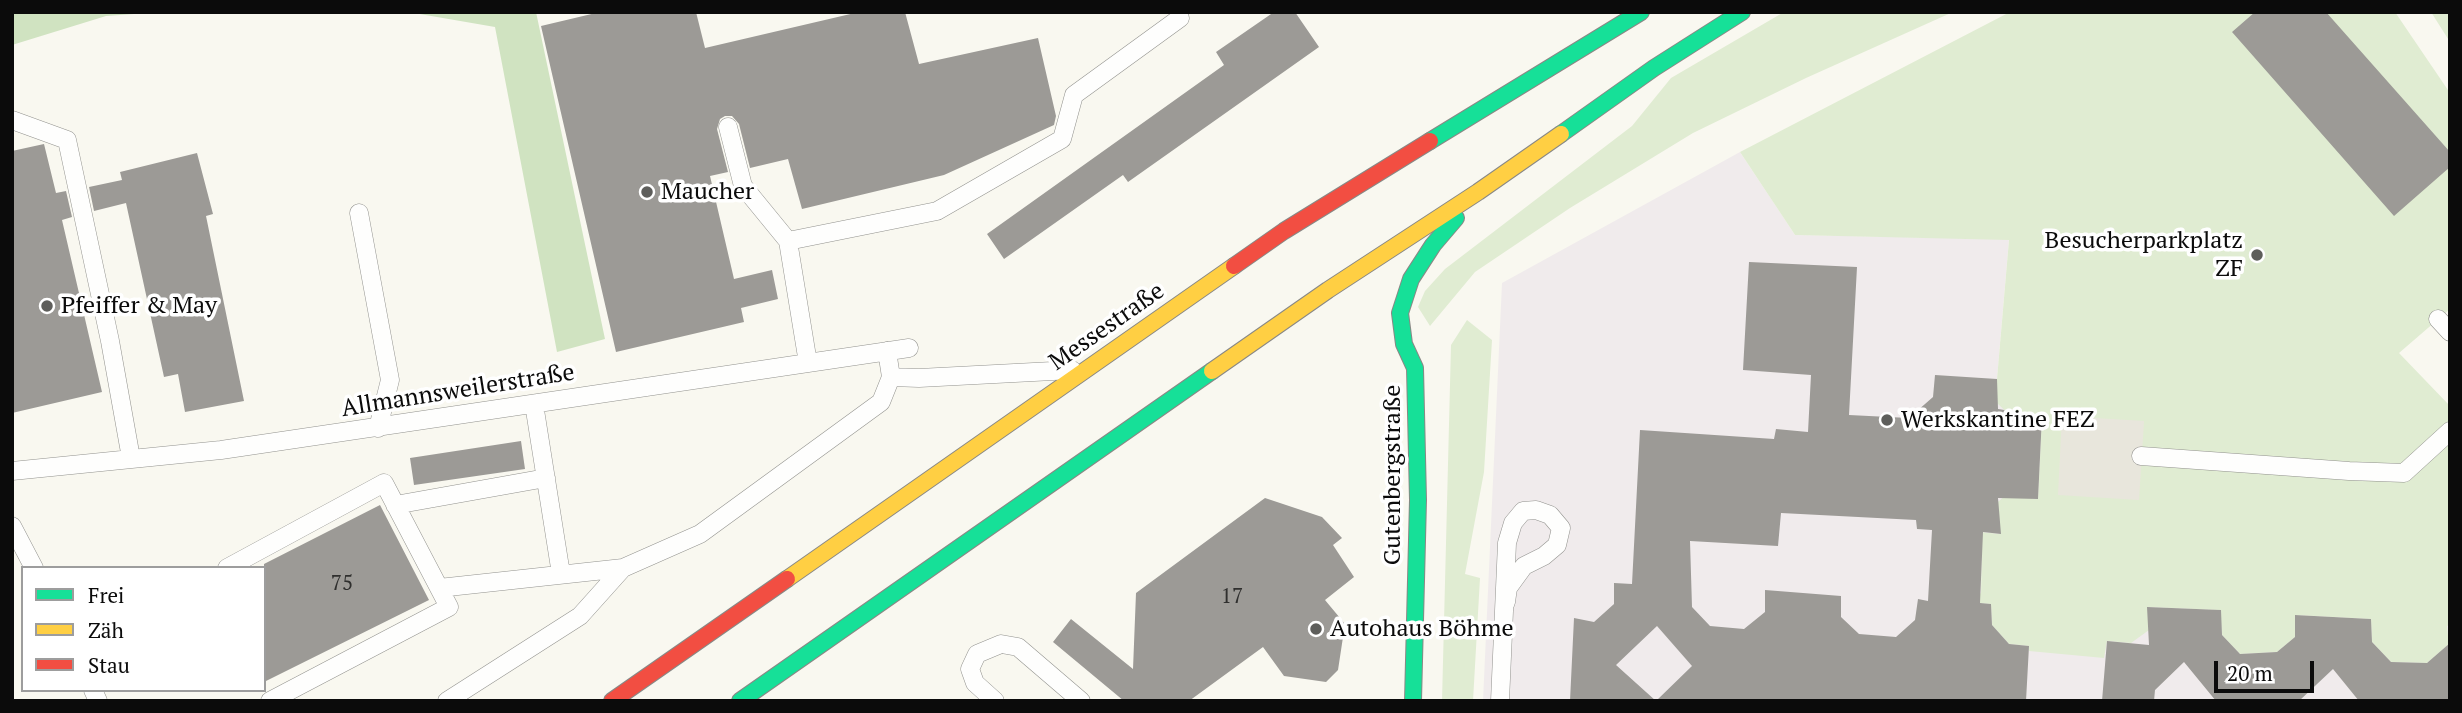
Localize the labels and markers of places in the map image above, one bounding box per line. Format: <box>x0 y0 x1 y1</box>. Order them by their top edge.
place label: Maucher <box>661 178 754 206</box>
marker: Maucher <box>639 184 655 200</box>
place label: Besucherparkplatz ZF <box>2045 227 2243 283</box>
marker: Besucherparkplatz ZF <box>2249 247 2265 263</box>
place label: Pfeiffer & May <box>61 292 217 320</box>
marker: Pfeiffer & May <box>39 298 55 314</box>
place label: Werkskantine FEZ <box>1901 406 2095 434</box>
marker: Werkskantine FEZ <box>1879 412 1895 428</box>
place label: Autohaus Böhme <box>1330 615 1513 643</box>
marker: Autohaus Böhme <box>1308 621 1324 637</box>

